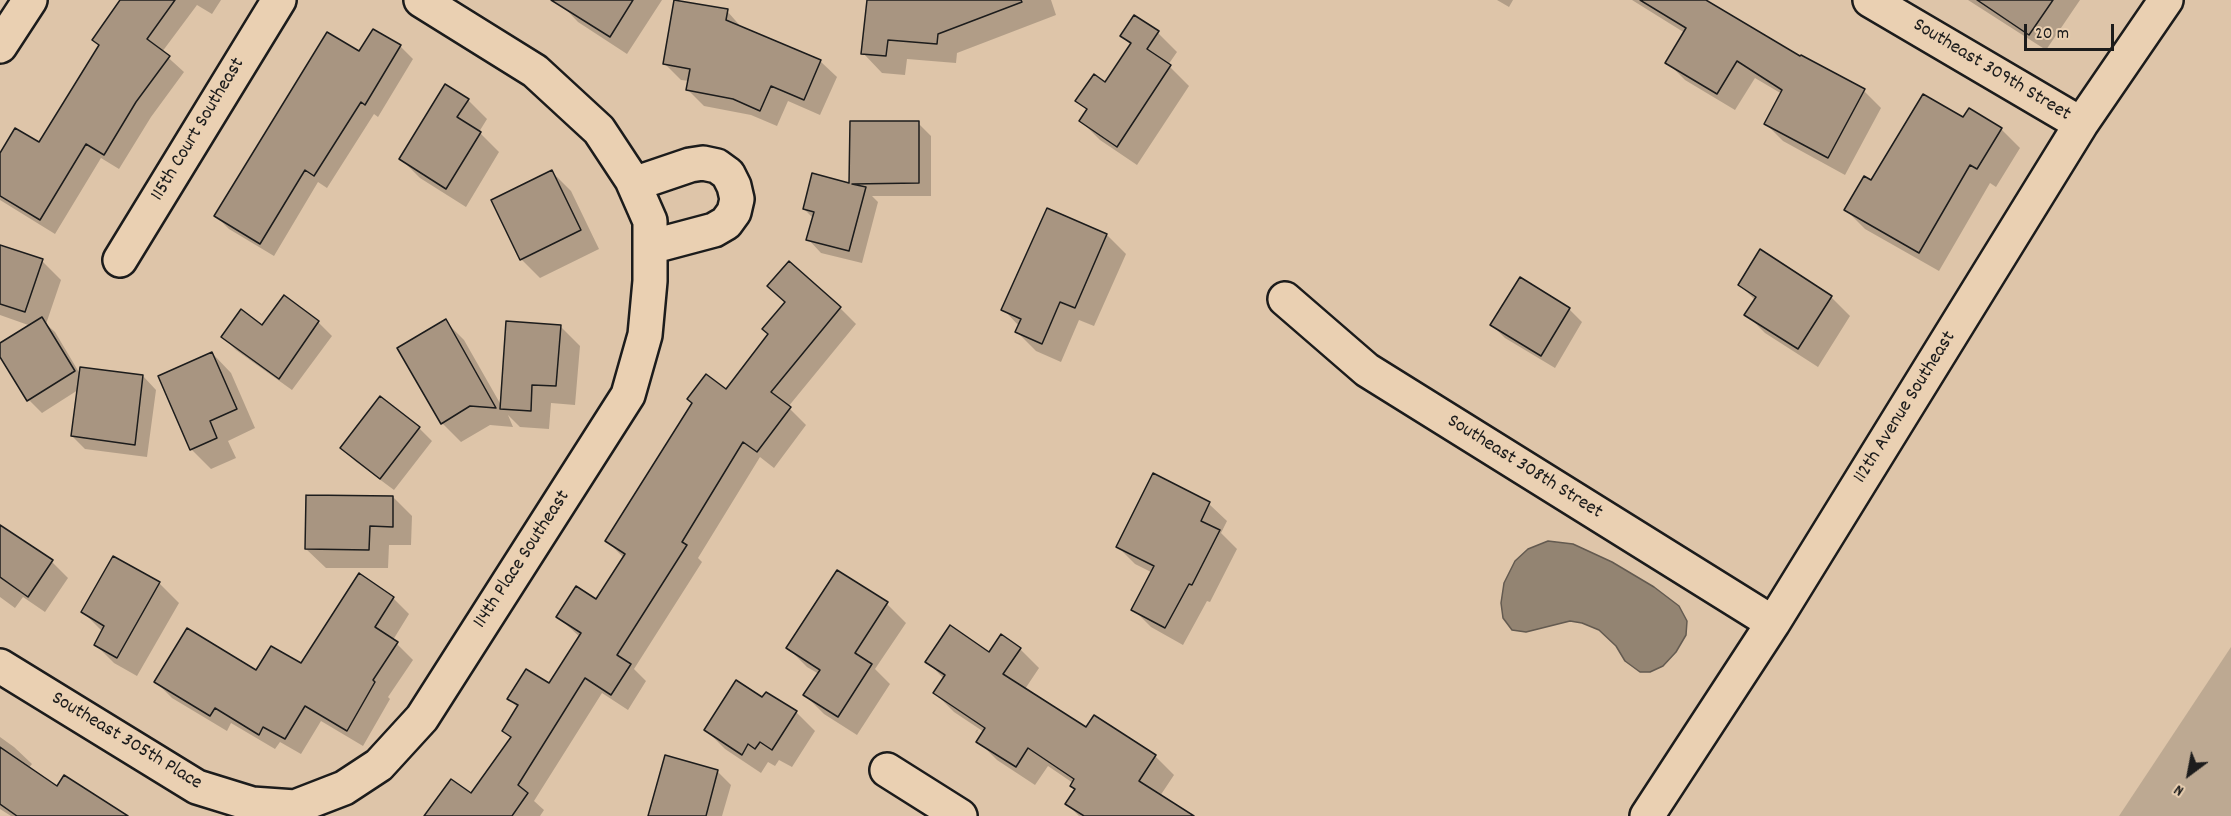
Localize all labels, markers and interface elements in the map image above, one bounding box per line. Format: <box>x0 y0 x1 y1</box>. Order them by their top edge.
scale bar <box>2027 12 2117 50</box>
street label: Southeast 309th Street <box>1908 14 2074 128</box>
text: 20 m <box>2035 22 2069 47</box>
street label: 115th Court Southeast <box>147 54 251 206</box>
street label: 112th Avenue Southeast <box>1850 328 1962 488</box>
street label: Southeast 308th Street <box>1442 410 1606 526</box>
street label: 114th Place Southeast <box>469 487 577 633</box>
street label: Southeast 305th Place <box>46 688 206 796</box>
north arrow <box>2159 744 2219 804</box>
text: N <box>2170 778 2189 802</box>

